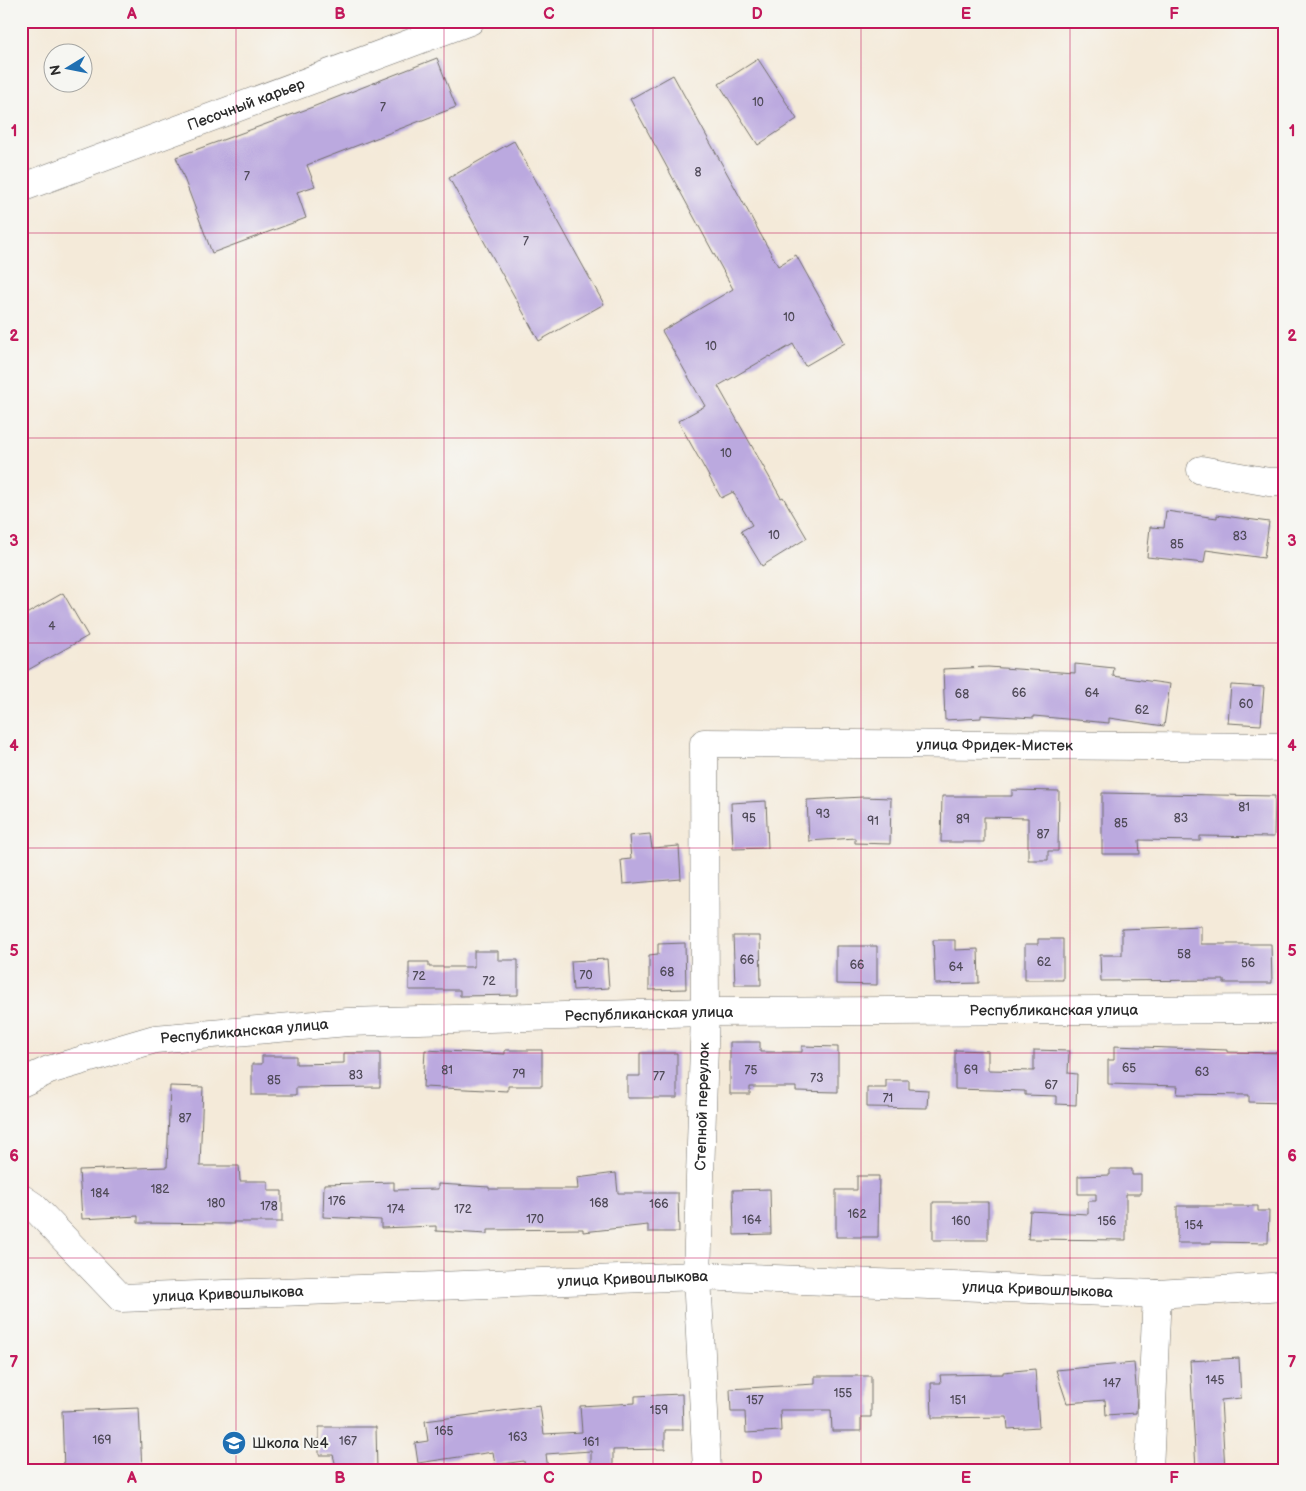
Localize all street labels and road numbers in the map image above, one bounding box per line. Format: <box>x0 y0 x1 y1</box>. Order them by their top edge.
street label: Песочный карьер <box>185 74 308 135</box>
street label: улица Фридек-Мистек <box>916 735 1073 756</box>
street label: Республиканская улица <box>969 1001 1138 1021</box>
street label: Республиканская улица <box>564 1003 733 1026</box>
street label: Республиканская улица <box>159 1015 330 1049</box>
street label: Степной переулок <box>691 1042 714 1171</box>
street label: улица Кривошлыкова <box>557 1267 709 1291</box>
street label: улица Кривошлыкова <box>962 1277 1114 1302</box>
street label: улица Кривошлыкова <box>152 1282 304 1307</box>

